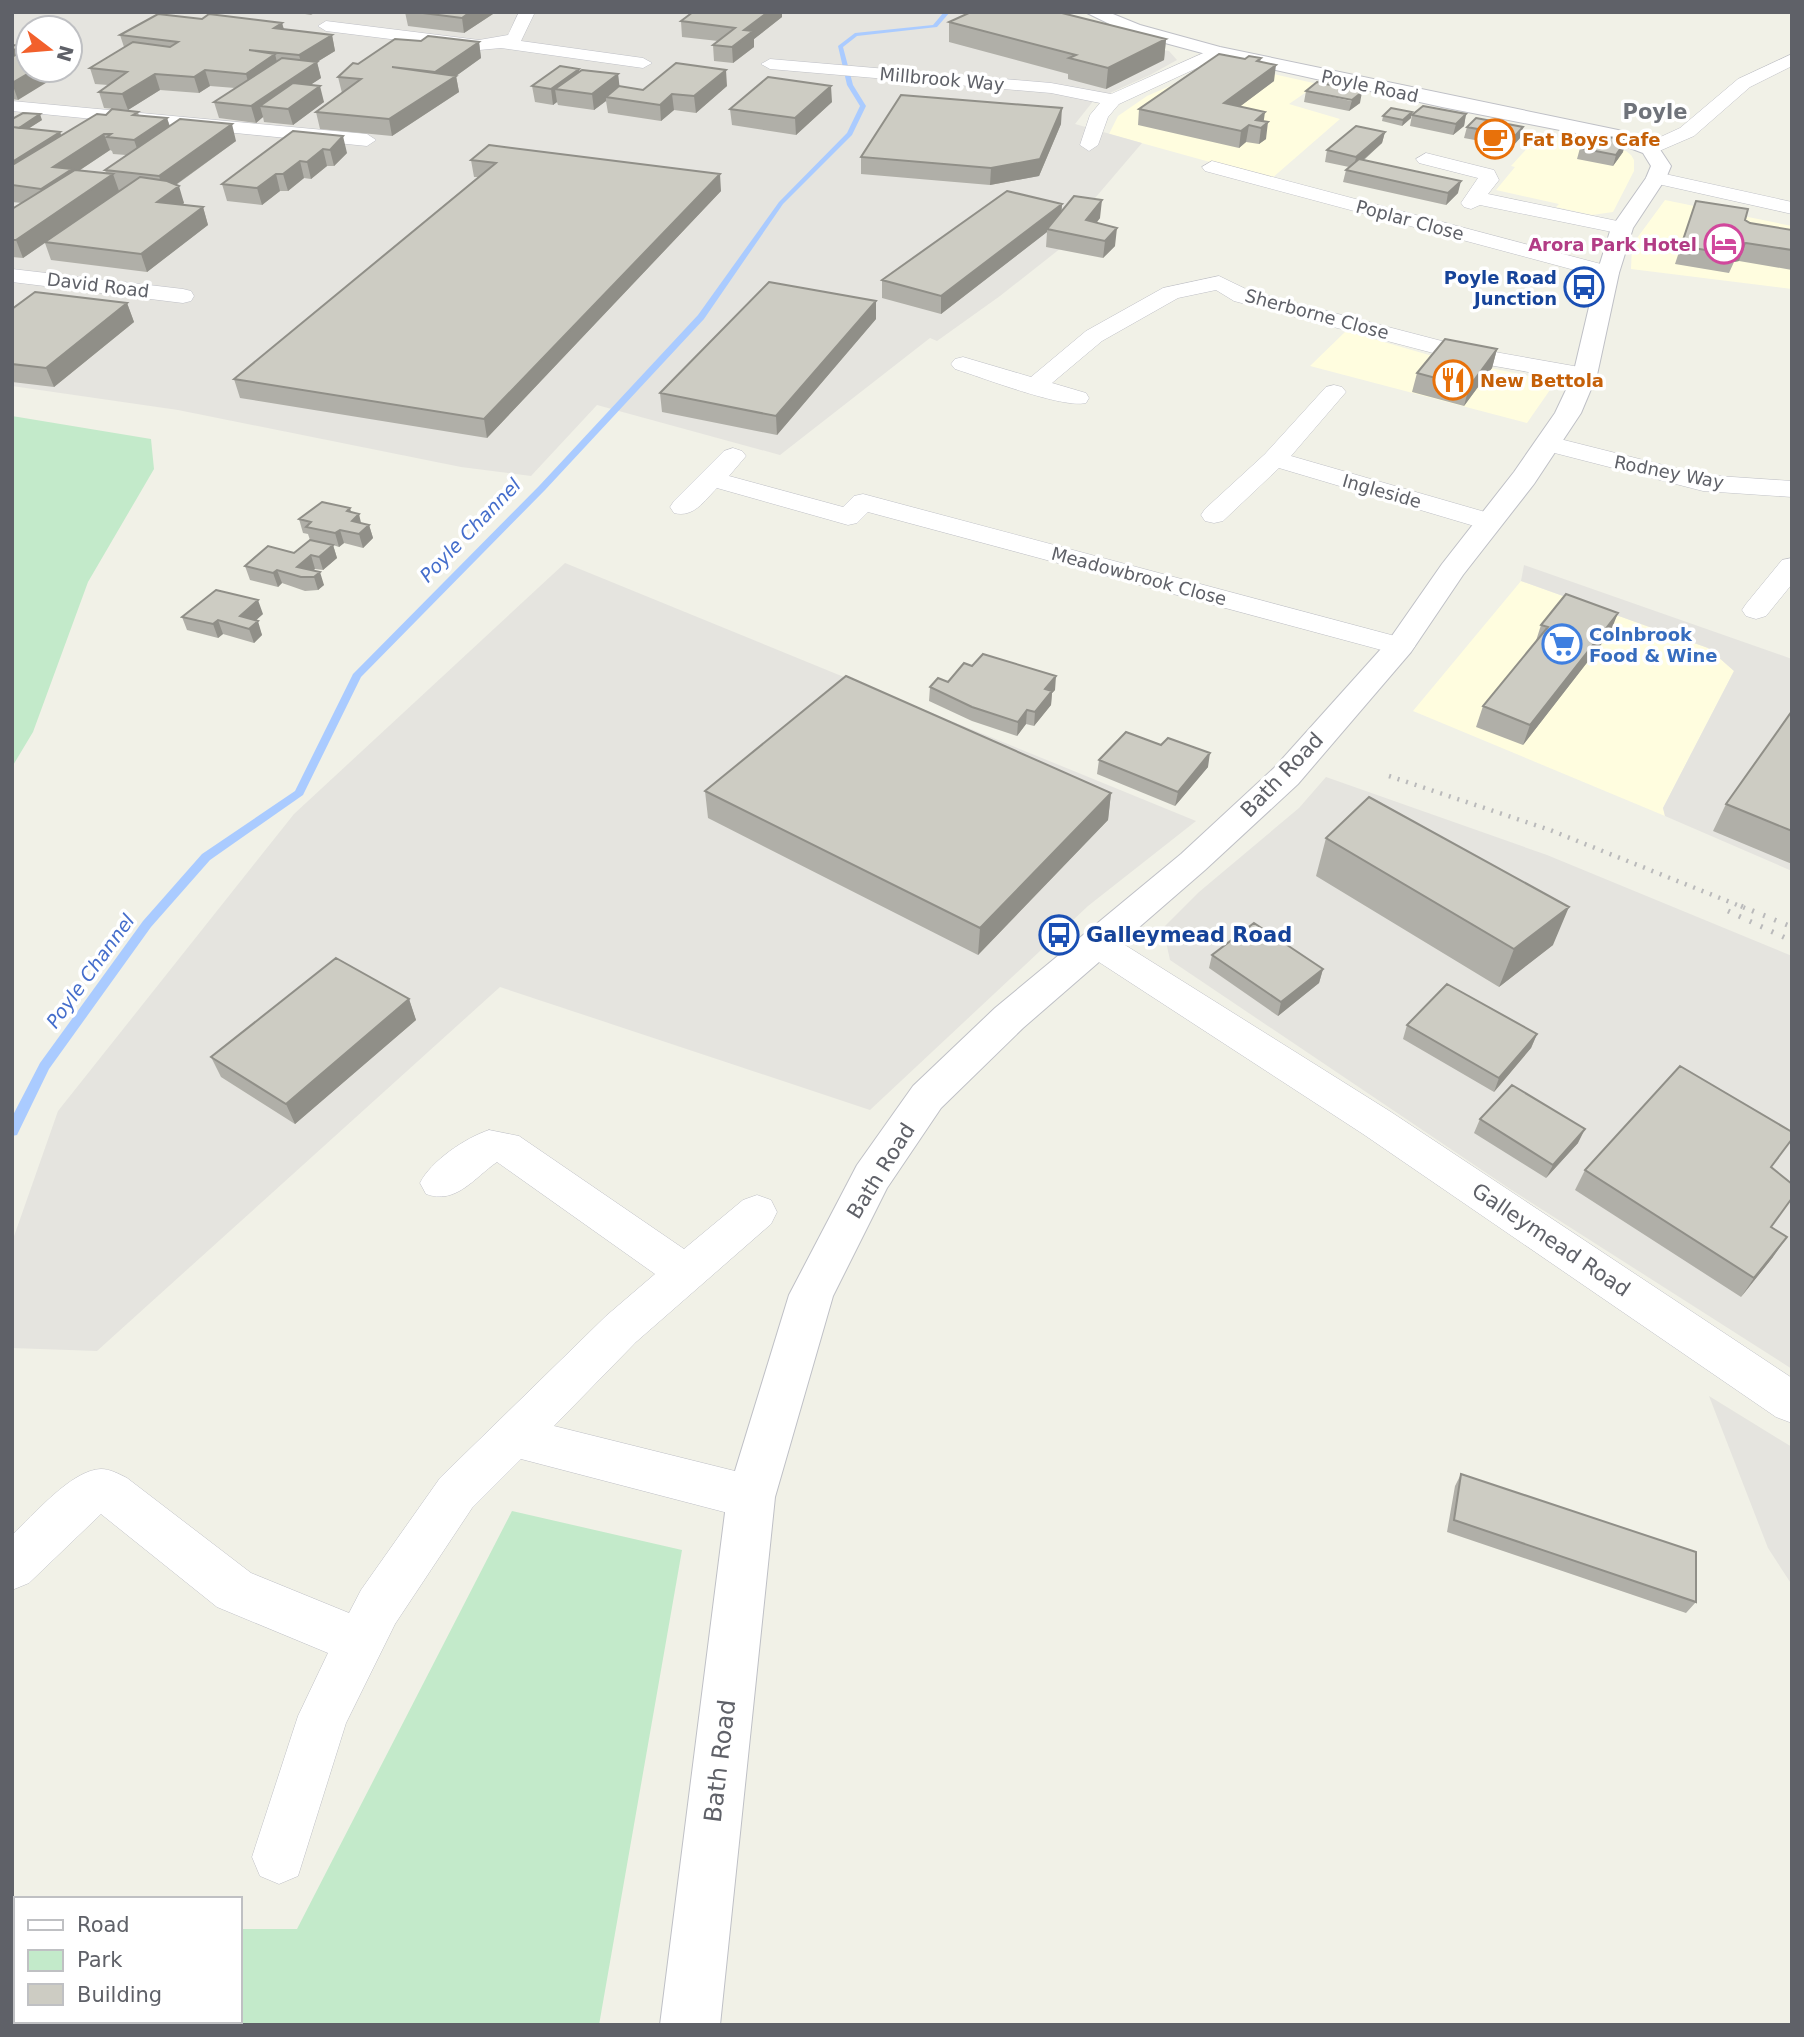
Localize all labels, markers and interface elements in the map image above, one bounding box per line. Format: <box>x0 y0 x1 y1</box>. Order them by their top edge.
north arrow <box>14 14 84 84</box>
text: N <box>53 43 78 64</box>
street label: Millbrook Way <box>879 63 1006 95</box>
street label: Poyle Road <box>1319 65 1421 107</box>
district label: Poyle <box>1623 100 1687 124</box>
cafe icon: Fat Boys Cafe <box>1474 118 1516 160</box>
place label: Fat Boys Cafe <box>1522 129 1660 150</box>
street label: Poplar Close <box>1354 196 1466 244</box>
hotel icon: Arora Park Hotel <box>1703 223 1745 265</box>
place label: Arora Park Hotel <box>1528 234 1697 255</box>
bus stop icon: Poyle Road Junction <box>1563 266 1605 308</box>
place label: Poyle Road Junction <box>1444 267 1557 309</box>
street label: David Road <box>46 268 150 302</box>
street label: Sherborne Close <box>1243 285 1391 343</box>
restaurant icon: New Bettola <box>1432 359 1474 401</box>
place label: New Bettola <box>1480 370 1604 391</box>
street label: Rodney Way <box>1612 451 1726 493</box>
street label: Ingleside <box>1340 470 1424 512</box>
water label: Poyle Channel <box>415 473 525 586</box>
street label: Meadowbrook Close <box>1049 543 1229 609</box>
supermarket icon: Colnbrook Food & Wine <box>1541 623 1583 665</box>
place label: Colnbrook Food & Wine <box>1589 624 1717 666</box>
street label: Bath Road <box>1236 728 1328 822</box>
water label: Poyle Channel <box>41 909 139 1032</box>
bus stop icon: Galleymead Road <box>1038 914 1080 956</box>
place label: Galleymead Road <box>1086 923 1292 947</box>
street label: Bath Road <box>842 1119 920 1223</box>
street label: Galleymead Road <box>1468 1178 1634 1302</box>
street label: Bath Road <box>699 1698 741 1824</box>
legend <box>14 1897 242 2023</box>
text: Road <box>77 1913 130 1937</box>
text: Park <box>77 1948 123 1972</box>
text: Building <box>77 1983 162 2007</box>

